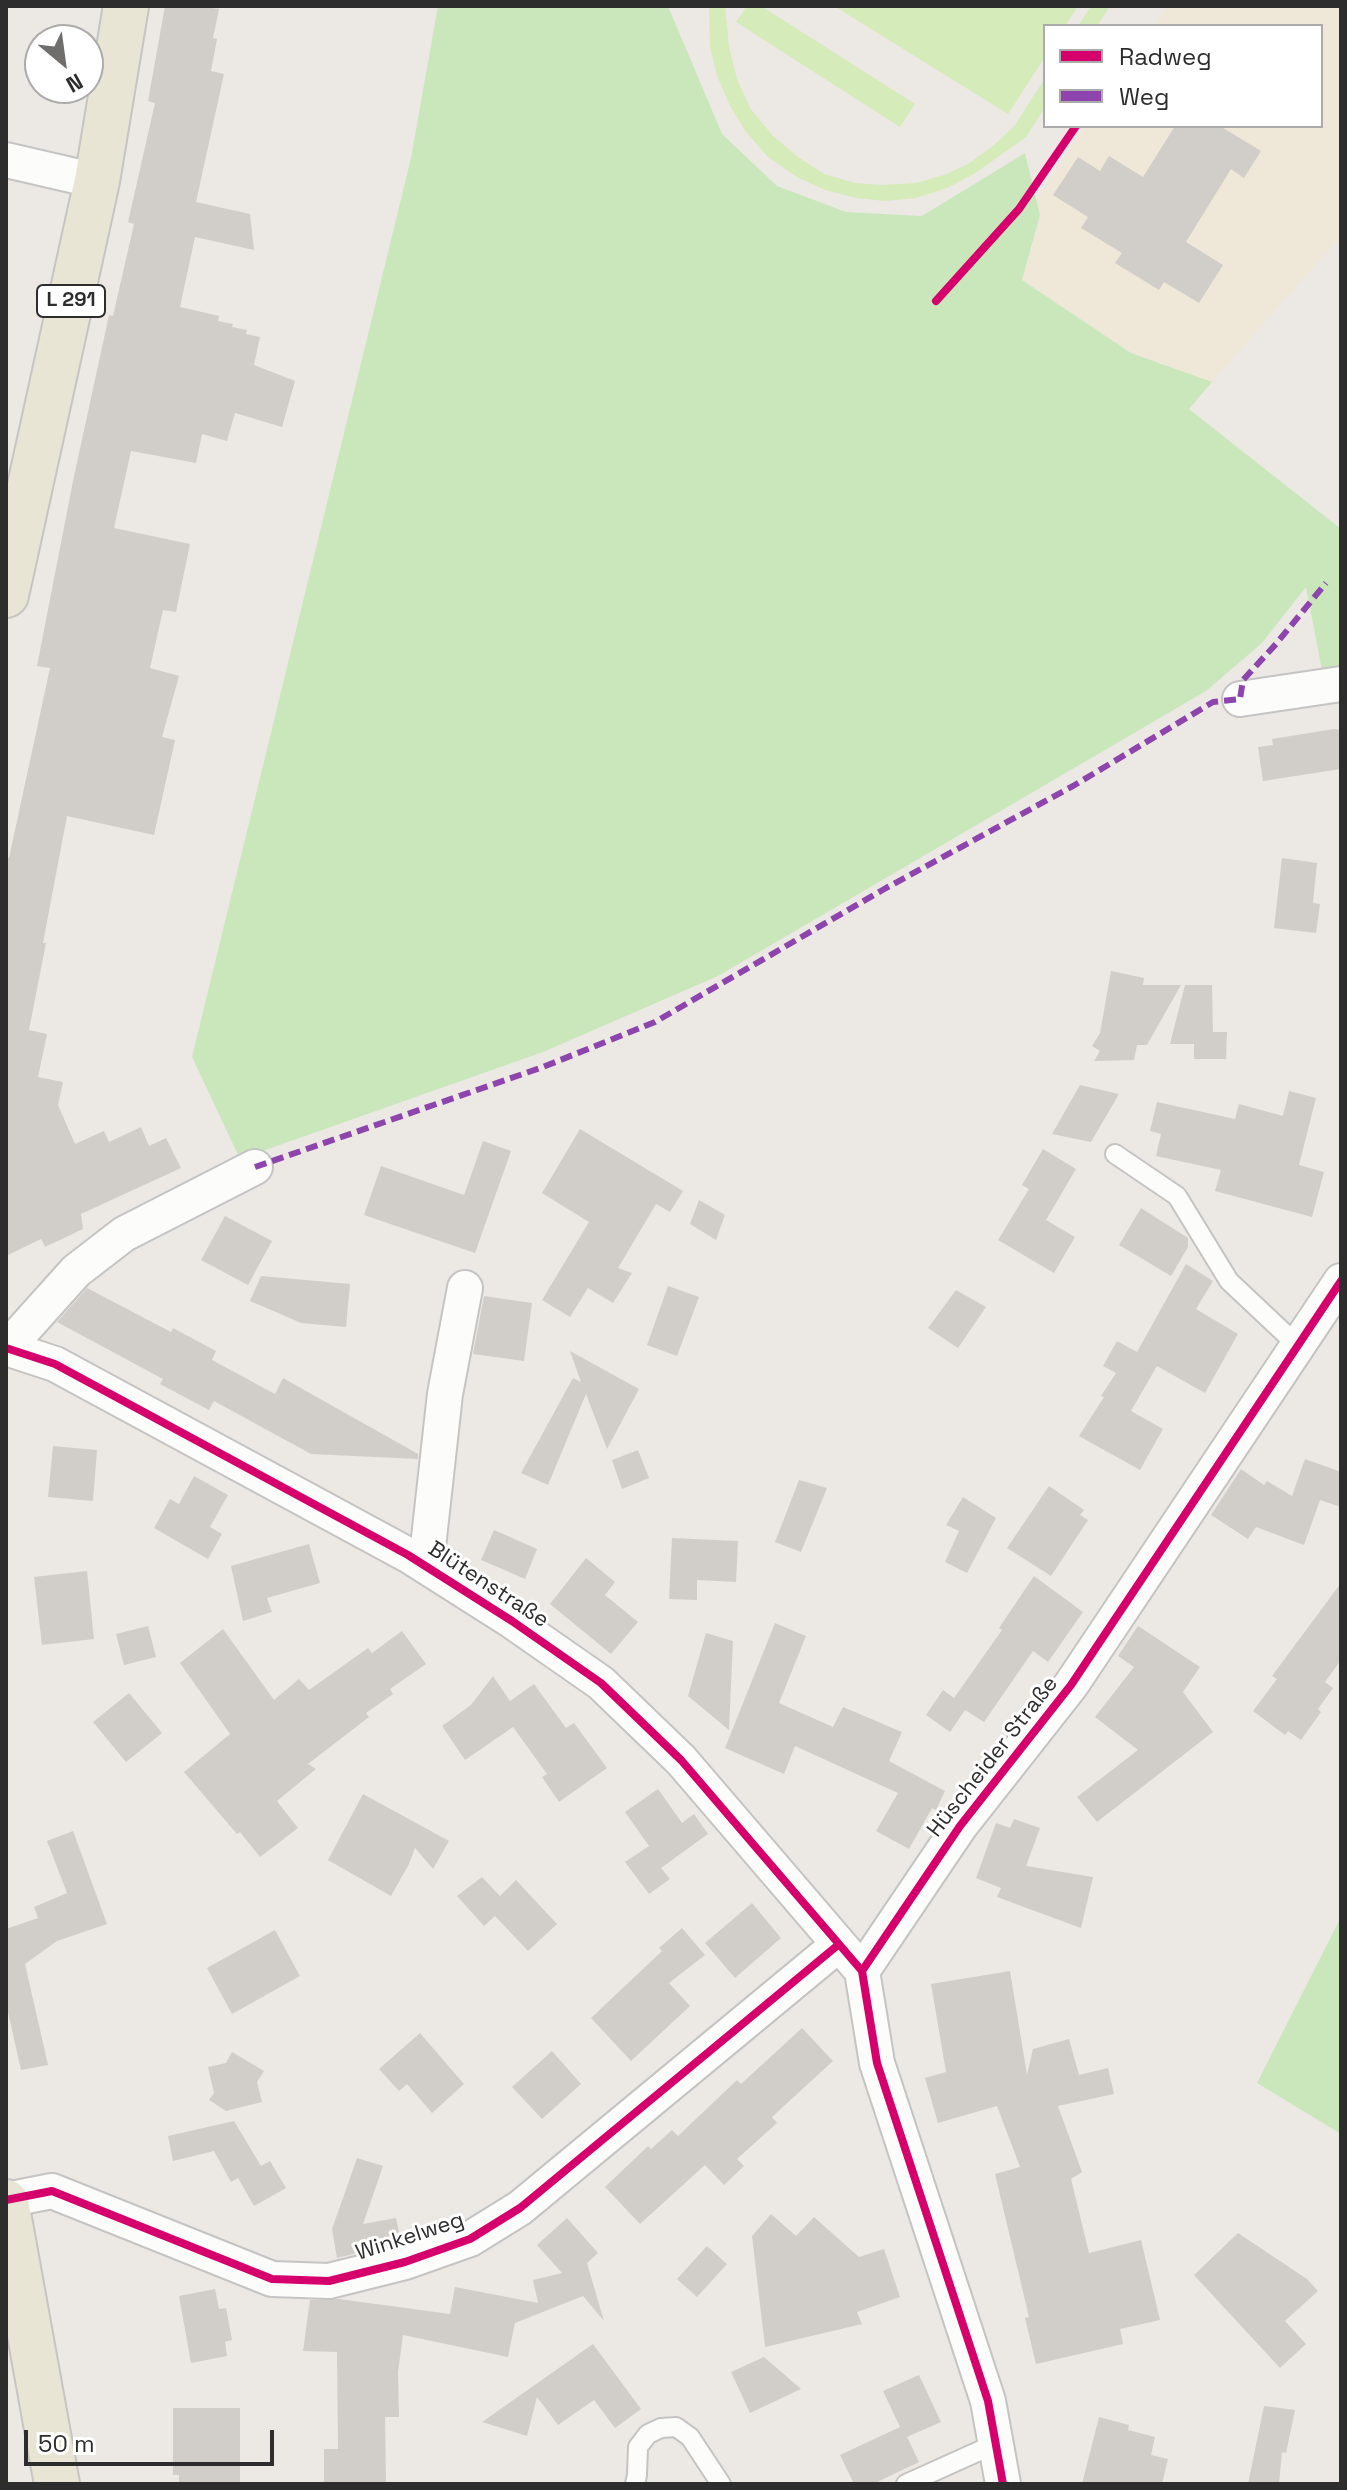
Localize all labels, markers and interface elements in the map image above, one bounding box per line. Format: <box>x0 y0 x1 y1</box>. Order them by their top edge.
north arrow <box>24 24 104 104</box>
legend <box>1043 24 1323 128</box>
text: Radweg <box>1119 41 1212 72</box>
text: N <box>61 67 88 99</box>
text: Weg <box>1119 81 1169 112</box>
road number: L 291 <box>37 285 105 317</box>
street label: Blütenstraße <box>423 1536 553 1634</box>
street label: Hüscheider Straße <box>922 1671 1064 1843</box>
street label: Winkelweg <box>352 2207 468 2267</box>
scale bar <box>28 2414 278 2464</box>
text: 50 m <box>38 2428 95 2459</box>

